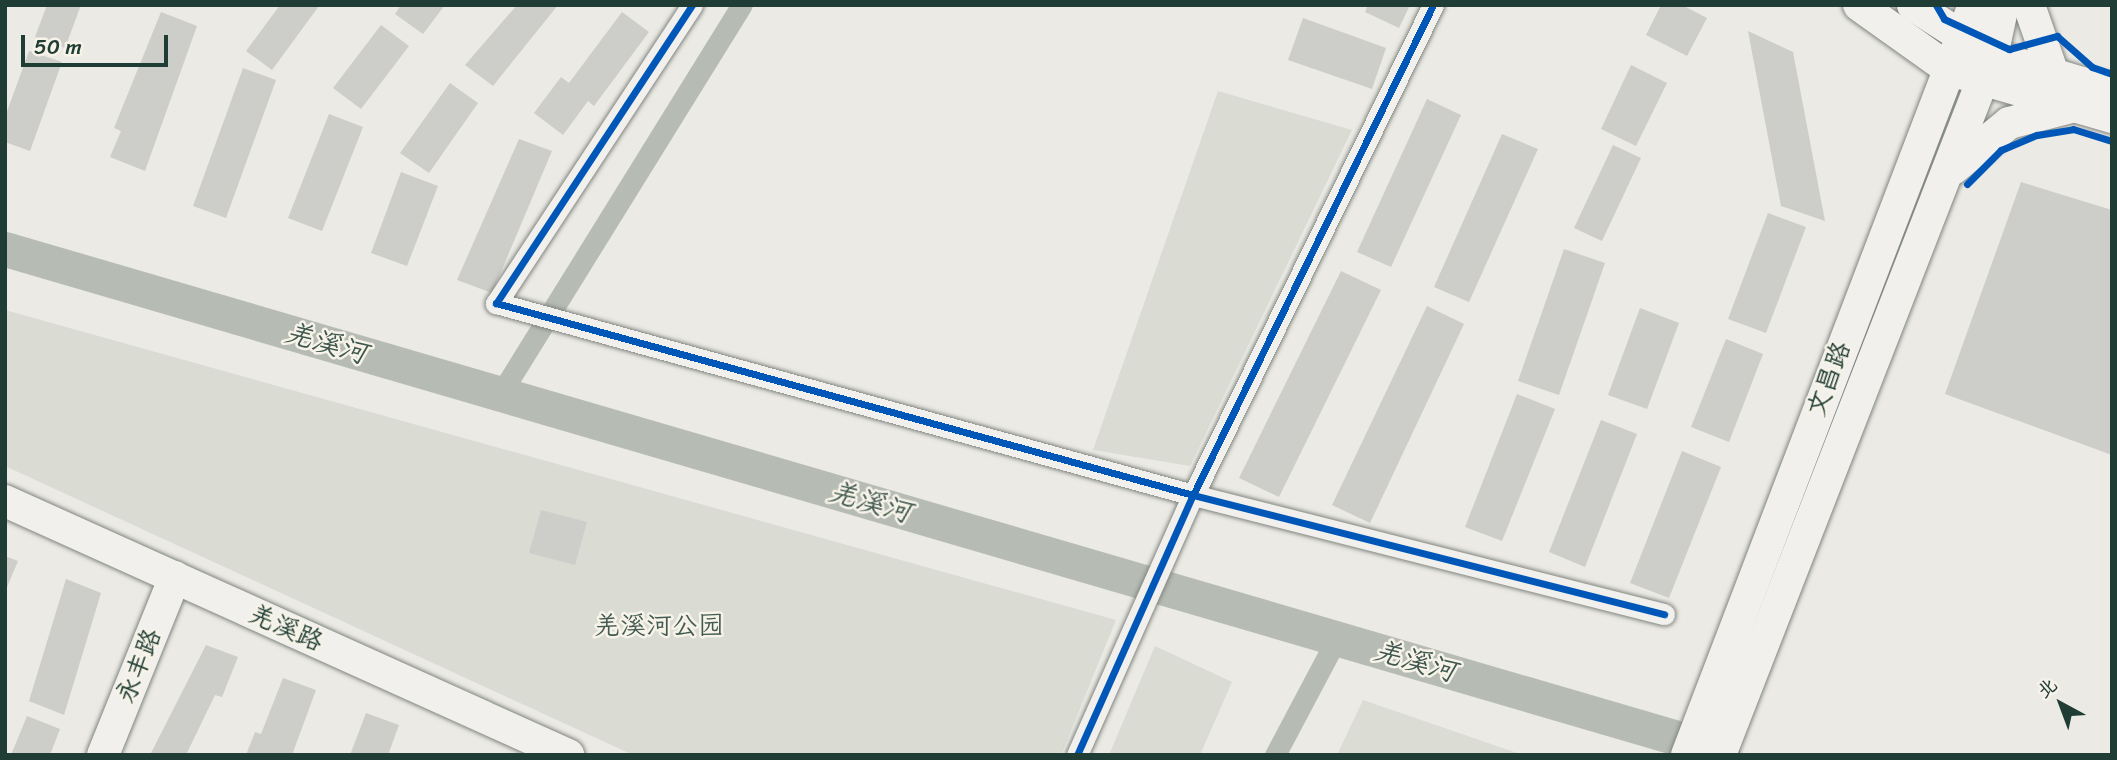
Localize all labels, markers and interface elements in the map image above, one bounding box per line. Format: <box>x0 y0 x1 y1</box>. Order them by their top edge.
scale bar <box>24 21 172 65</box>
text: 50 m <box>34 28 82 66</box>
water label: 羌溪河 <box>281 315 371 371</box>
street label: 文昌路 <box>1800 337 1858 421</box>
water label: 羌溪河 <box>825 474 915 530</box>
street label: 羌溪路 <box>244 598 328 658</box>
park label: 羌溪河公园 <box>594 610 724 642</box>
street label: 永丰路 <box>110 624 168 708</box>
water label: 羌溪河 <box>1370 633 1460 689</box>
north arrow <box>2026 669 2096 739</box>
text: 北 <box>2029 669 2065 706</box>

